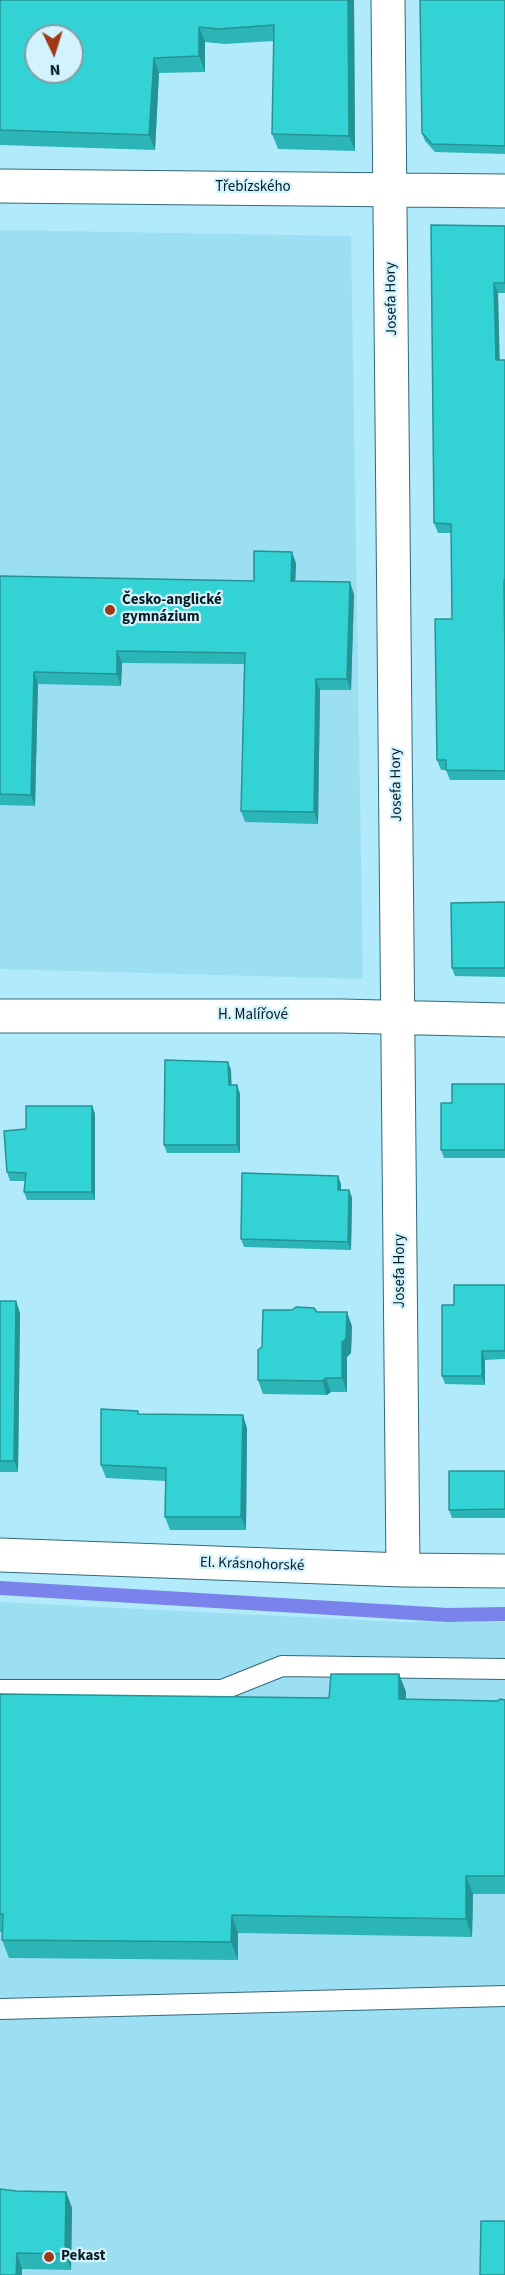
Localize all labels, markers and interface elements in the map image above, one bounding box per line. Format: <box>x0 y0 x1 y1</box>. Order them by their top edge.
north arrow <box>24 24 84 84</box>
text: N <box>49 59 61 81</box>
street label: Třebízského <box>215 179 291 197</box>
street label: Josefa Hory <box>382 262 402 336</box>
place label: Česko-anglické gymnázium <box>122 592 222 627</box>
marker: Česko-anglické gymnázium <box>103 603 117 617</box>
street label: Josefa Hory <box>387 748 407 822</box>
street label: H. Malířové <box>218 1007 288 1025</box>
street label: Josefa Hory <box>392 1234 410 1308</box>
street label: El. Krásnohorské <box>199 1554 305 1576</box>
place label: Pekast <box>61 2248 105 2266</box>
marker: Pekast <box>42 2250 56 2264</box>

